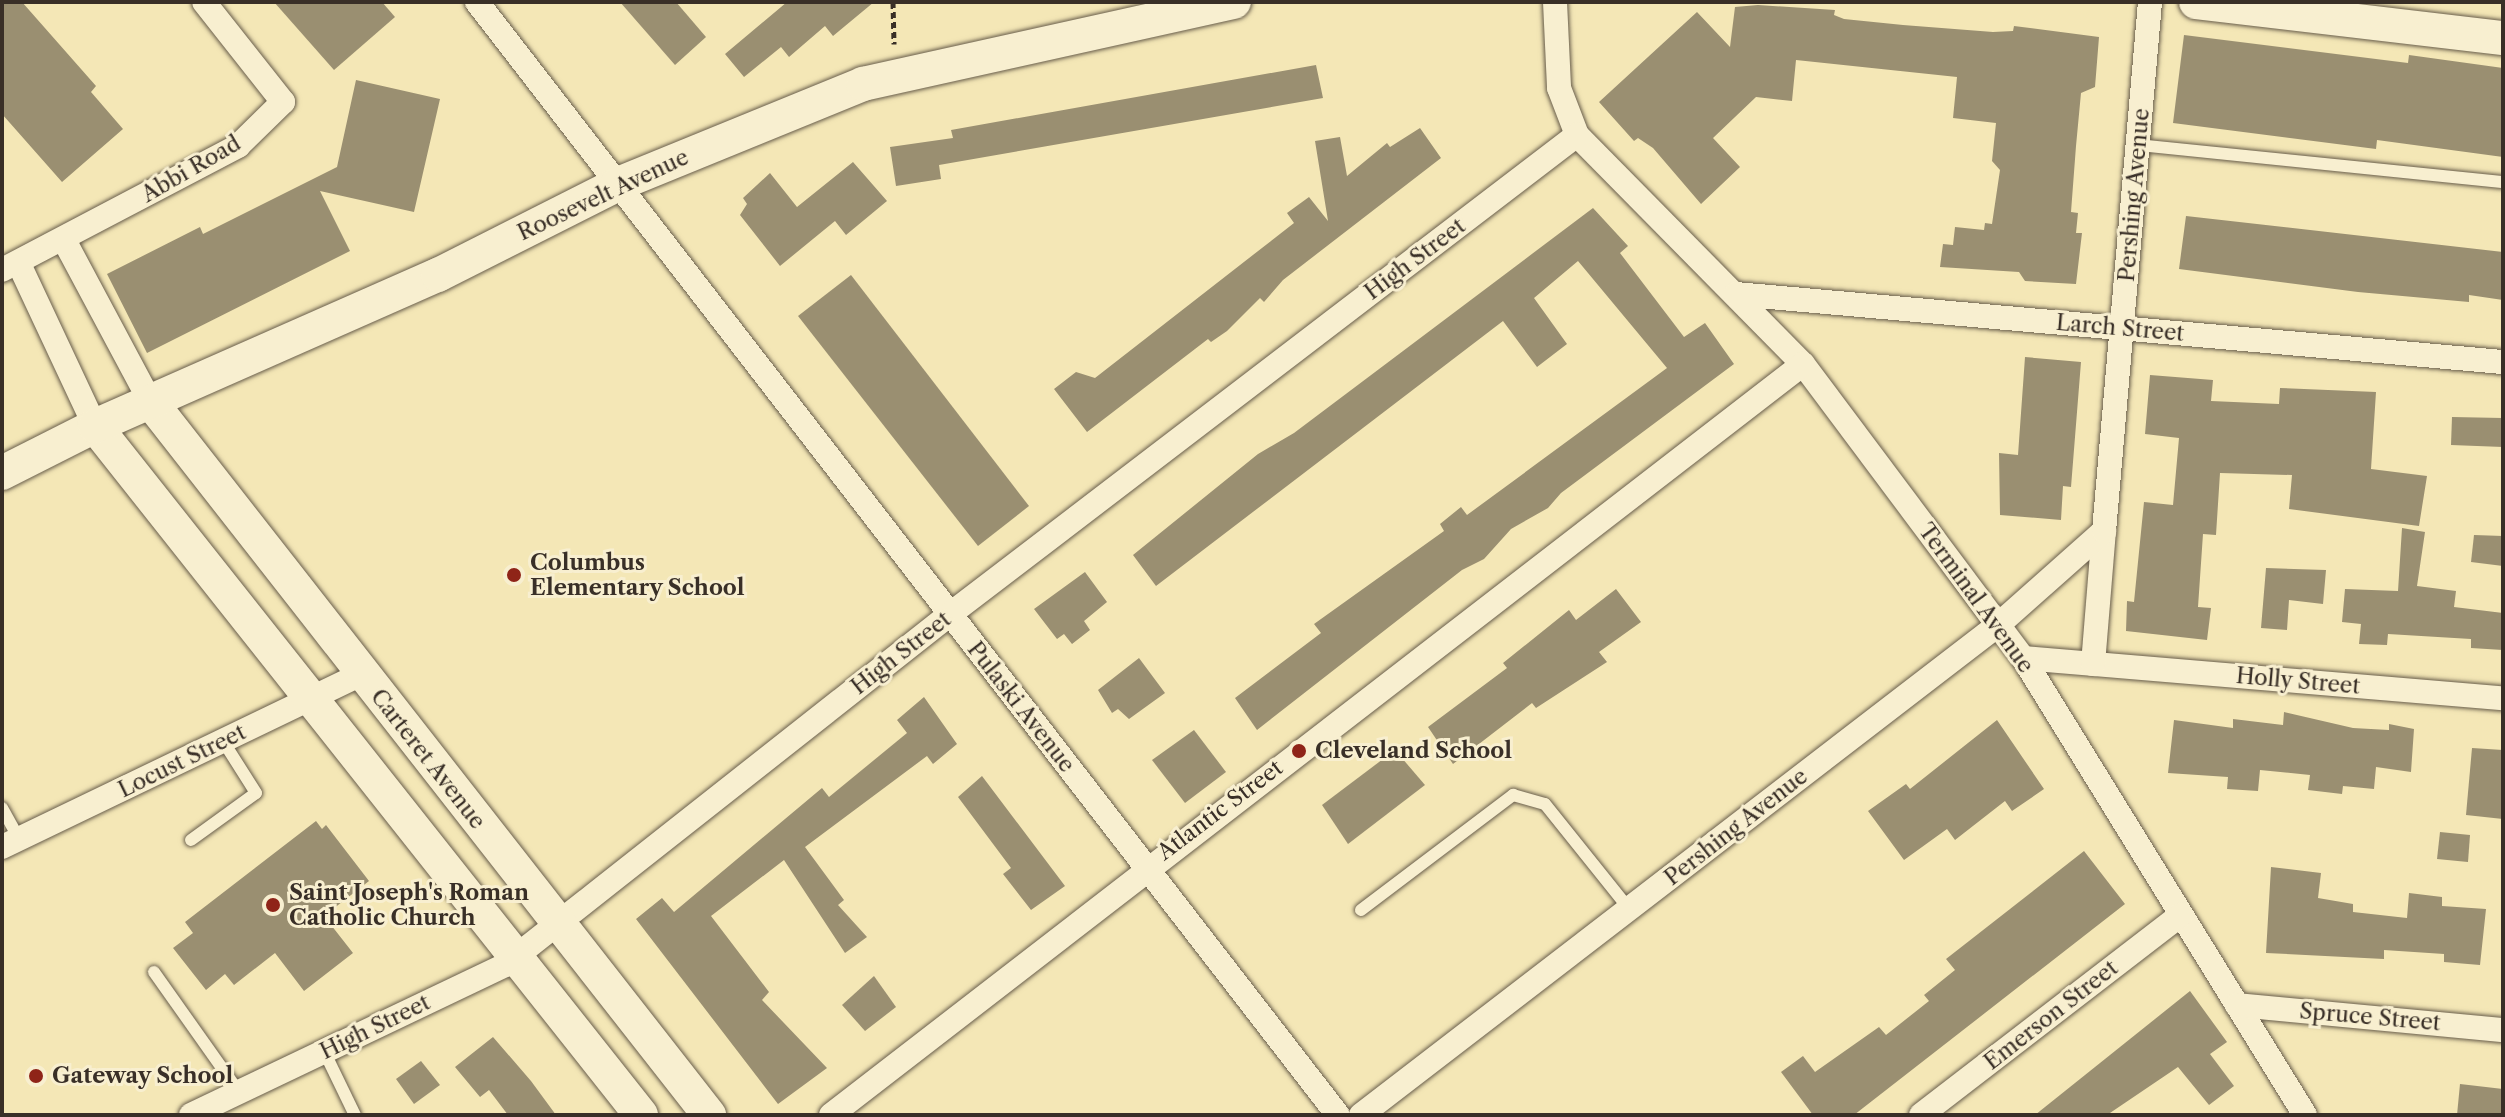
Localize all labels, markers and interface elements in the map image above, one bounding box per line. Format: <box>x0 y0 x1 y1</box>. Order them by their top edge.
street label: Pershing Avenue <box>2113 107 2155 283</box>
street label: Abbi Road <box>137 130 245 208</box>
street label: Roosevelt Avenue <box>513 144 693 246</box>
street label: High Street <box>1359 213 1471 305</box>
street label: Larch Street <box>2055 309 2185 347</box>
street label: Terminal Avenue <box>1913 518 2039 678</box>
place label: Columbus Elementary School <box>530 549 745 600</box>
marker: Columbus Elementary School <box>505 566 523 584</box>
street label: High Street <box>846 606 956 700</box>
street label: Pulaski Avenue <box>962 636 1080 778</box>
street label: Holly Street <box>2235 662 2361 700</box>
street label: Carteret Avenue <box>365 683 491 835</box>
street label: Locust Street <box>114 719 250 803</box>
place label: Cleveland School <box>1315 738 1512 764</box>
marker: Cleveland School <box>1290 742 1308 760</box>
street label: Atlantic Street <box>1152 754 1288 866</box>
street label: Pershing Avenue <box>1659 763 1813 891</box>
place label: Saint Joseph's Roman Catholic Church <box>289 879 529 930</box>
marker: Saint Joseph's Roman Catholic Church <box>264 896 282 914</box>
street label: Emerson Street <box>1979 955 2123 1075</box>
street label: High Street <box>316 989 434 1065</box>
street label: Spruce Street <box>2298 998 2442 1036</box>
place label: Gateway School <box>52 1063 234 1089</box>
marker: Gateway School <box>27 1067 45 1085</box>

